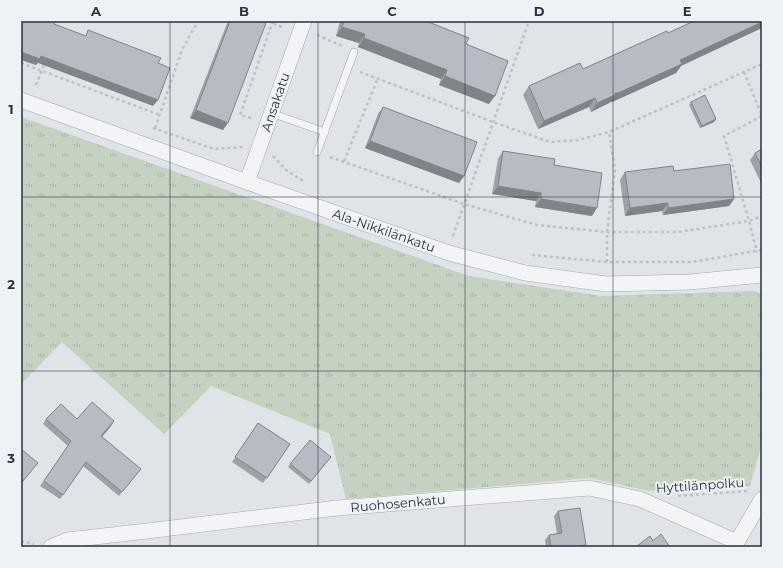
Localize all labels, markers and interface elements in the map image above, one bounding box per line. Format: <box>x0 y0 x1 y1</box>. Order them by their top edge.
text: A <box>90 3 102 19</box>
text: B <box>239 3 249 19</box>
text: C <box>387 3 397 19</box>
text: D <box>534 3 545 19</box>
text: E <box>683 3 692 19</box>
street label: Ansakatu <box>257 70 293 134</box>
text: 1 <box>8 101 14 117</box>
street label: Ala-Nikkilänkatu <box>330 205 438 255</box>
text: 2 <box>7 276 15 292</box>
text: 3 <box>6 450 15 466</box>
street label: Hyttilänpolku <box>655 474 745 496</box>
street label: Ruohosenkatu <box>350 491 446 515</box>

